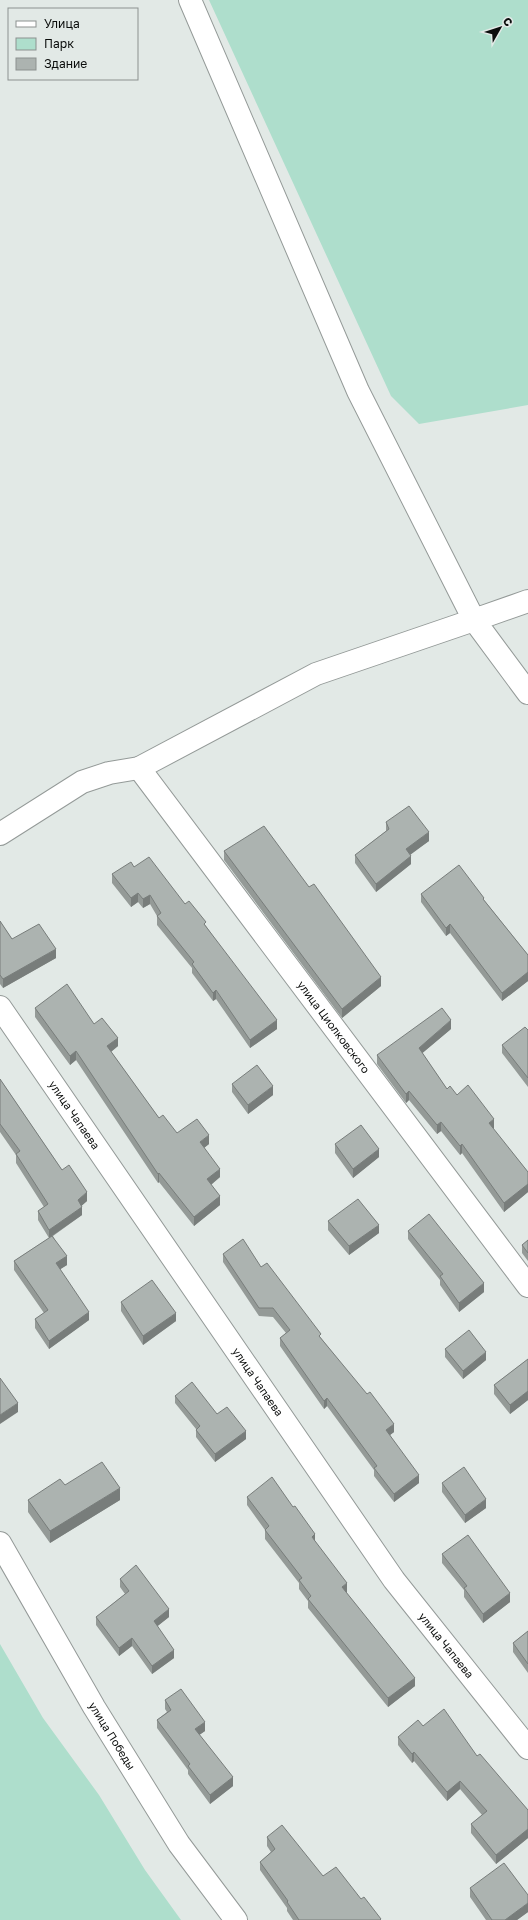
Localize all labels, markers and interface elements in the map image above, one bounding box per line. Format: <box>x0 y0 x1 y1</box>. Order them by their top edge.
legend <box>8 8 138 80</box>
north arrow <box>480 8 520 48</box>
text: С <box>501 14 516 29</box>
text: Улица <box>44 16 80 31</box>
text: Парк <box>44 36 74 51</box>
text: Здание <box>44 56 87 71</box>
street label: улица Циолковского <box>295 978 373 1076</box>
street label: улица Чапаева <box>47 1078 103 1151</box>
street label: улица Чапаева <box>230 1345 286 1418</box>
street label: улица Чапаева <box>416 1610 477 1680</box>
street label: улица Победы <box>86 1699 138 1772</box>

